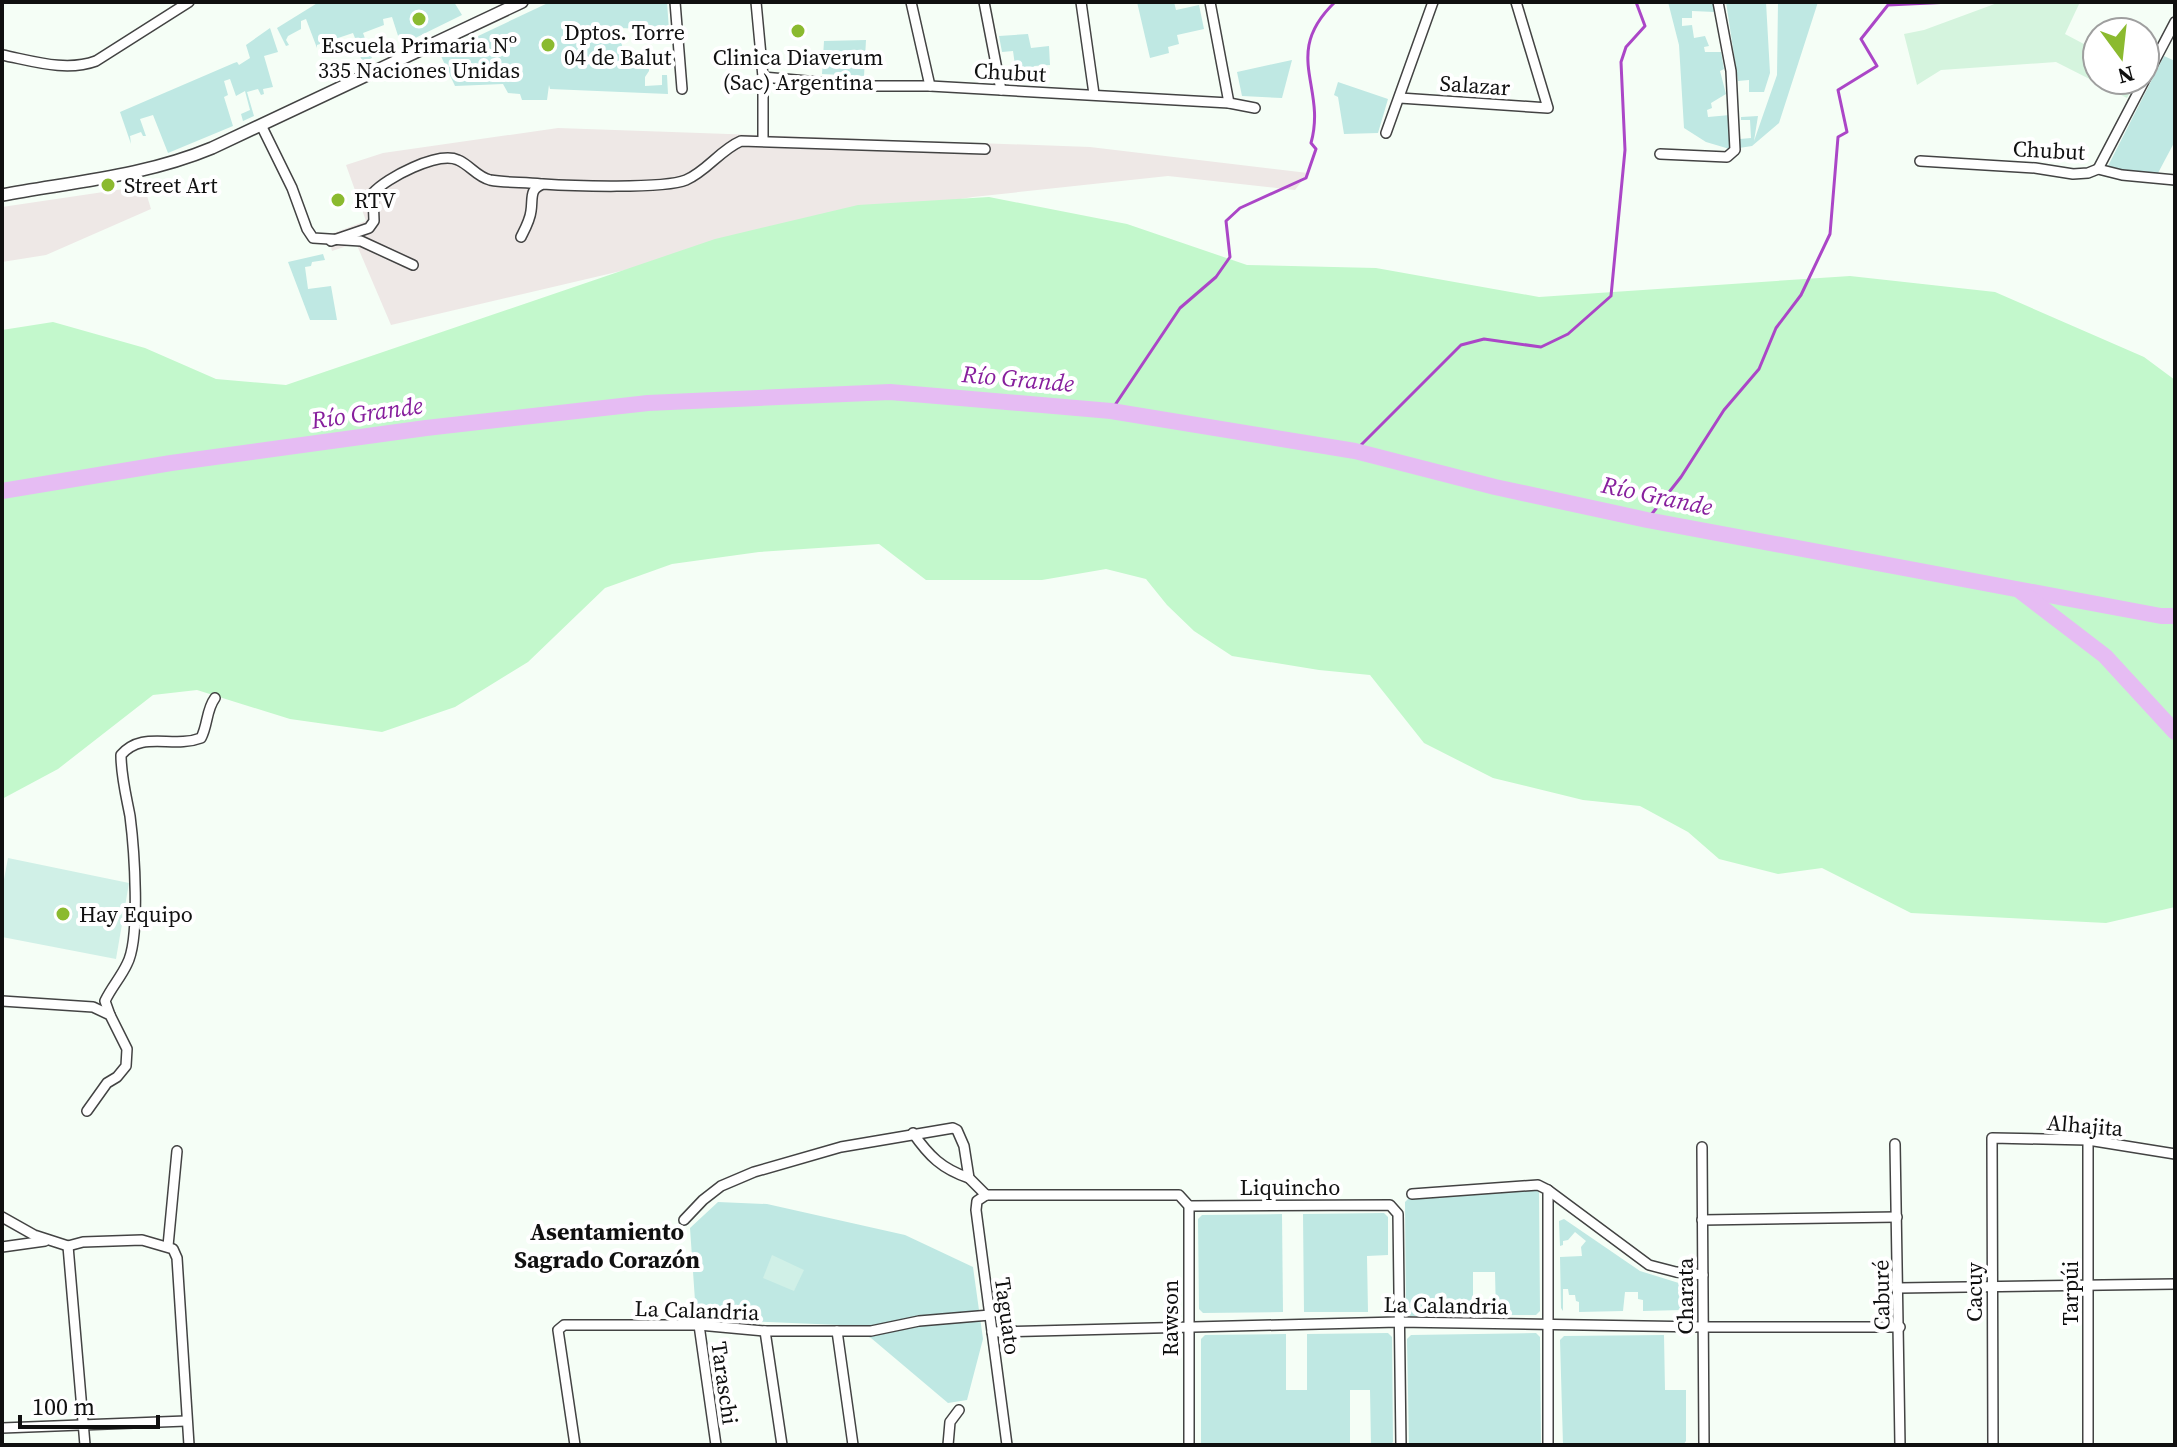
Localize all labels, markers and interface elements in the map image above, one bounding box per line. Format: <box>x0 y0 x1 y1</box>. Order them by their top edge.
marker: Escuela Primaria Nº 335 Naciones Unidas <box>410 10 428 28</box>
north arrow <box>2081 16 2161 96</box>
place label: Dptos. Torre 04 de Balut <box>564 17 685 72</box>
marker: Clinica Diaverum (Sac) Argentina <box>789 22 807 40</box>
place label: Escuela Primaria Nº 335 Naciones Unidas <box>318 30 520 85</box>
marker: Dptos. Torre 04 de Balut <box>539 36 557 54</box>
place label: Clinica Diaverum (Sac) Argentina <box>713 42 884 97</box>
street label: Chubut <box>973 55 1048 89</box>
text: N <box>2115 59 2138 92</box>
street label: Salazar <box>1439 68 1512 102</box>
street label: Chubut <box>2012 133 2087 167</box>
place label: Street Art <box>124 170 218 200</box>
marker: Street Art <box>99 176 117 194</box>
place label: RTV <box>354 185 396 215</box>
marker: RTV <box>329 191 347 209</box>
water label: Río Grande <box>960 357 1076 400</box>
water label: Río Grande <box>308 388 425 437</box>
water label: Río Grande <box>1598 467 1716 523</box>
place label: Hay Equipo <box>79 899 193 929</box>
marker: Hay Equipo <box>54 905 72 923</box>
street label: Alhajita <box>2046 1107 2125 1143</box>
street label: Liquincho <box>1240 1172 1340 1202</box>
district label: Asentamiento Sagrado Corazón <box>514 1215 700 1276</box>
street label: Charata <box>1670 1257 1700 1334</box>
street label: Caburé <box>1865 1259 1897 1331</box>
street label: Tarpúi <box>2055 1261 2085 1325</box>
street label: Cacuy <box>1959 1262 1989 1322</box>
street label: Taguato <box>988 1275 1028 1357</box>
street label: Rawson <box>1155 1280 1185 1356</box>
street label: La Calandria <box>1383 1289 1509 1321</box>
street label: La Calandria <box>634 1293 761 1327</box>
street label: Taraschi <box>704 1340 746 1426</box>
scale bar <box>20 1379 158 1429</box>
text: 100 m <box>32 1390 95 1423</box>

